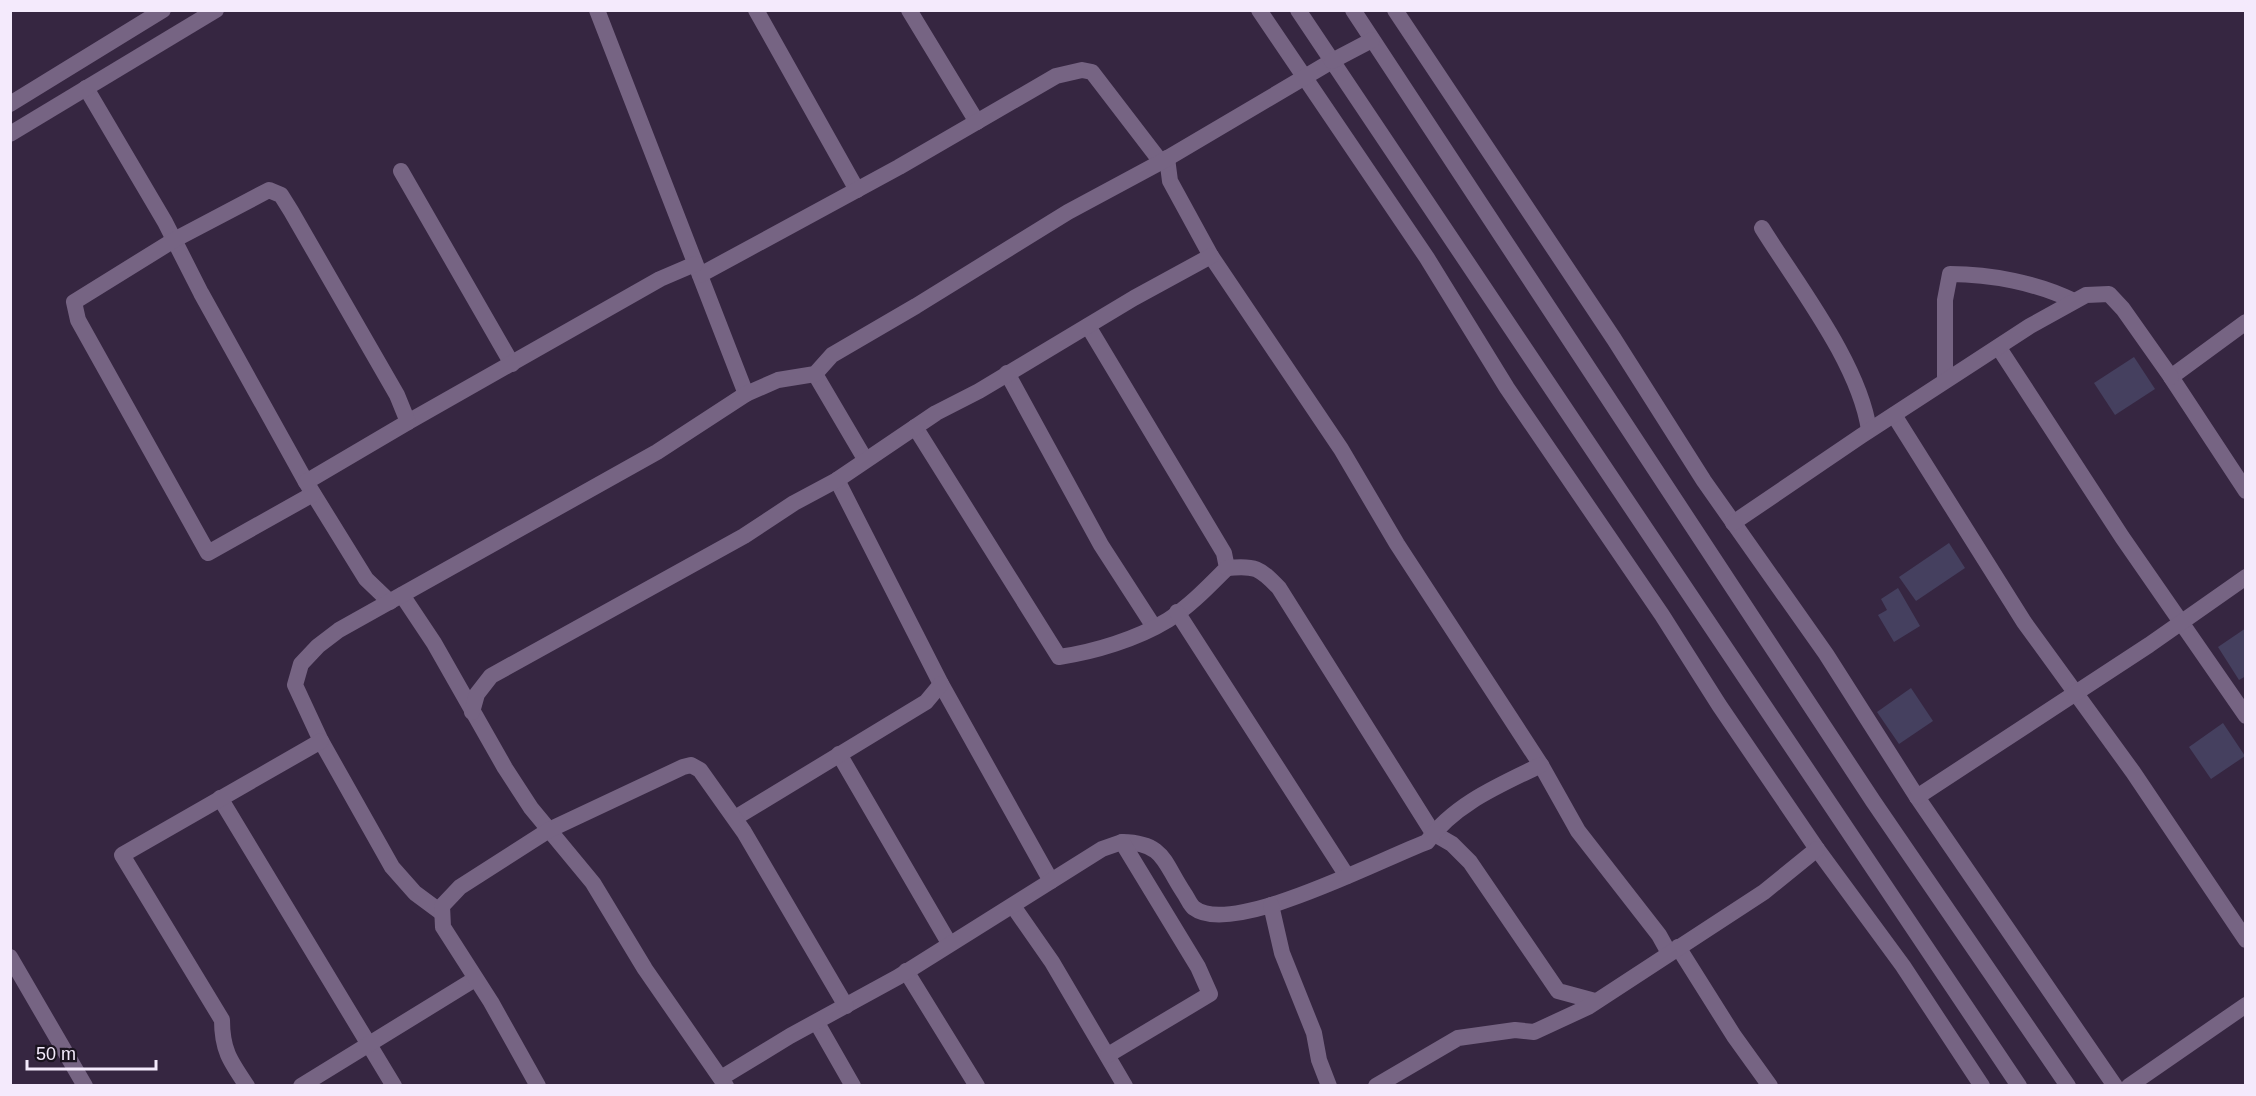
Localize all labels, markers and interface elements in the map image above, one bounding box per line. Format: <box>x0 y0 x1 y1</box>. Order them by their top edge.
scale bar <box>27 1033 156 1071</box>
text: 50 m <box>36 1044 76 1064</box>

